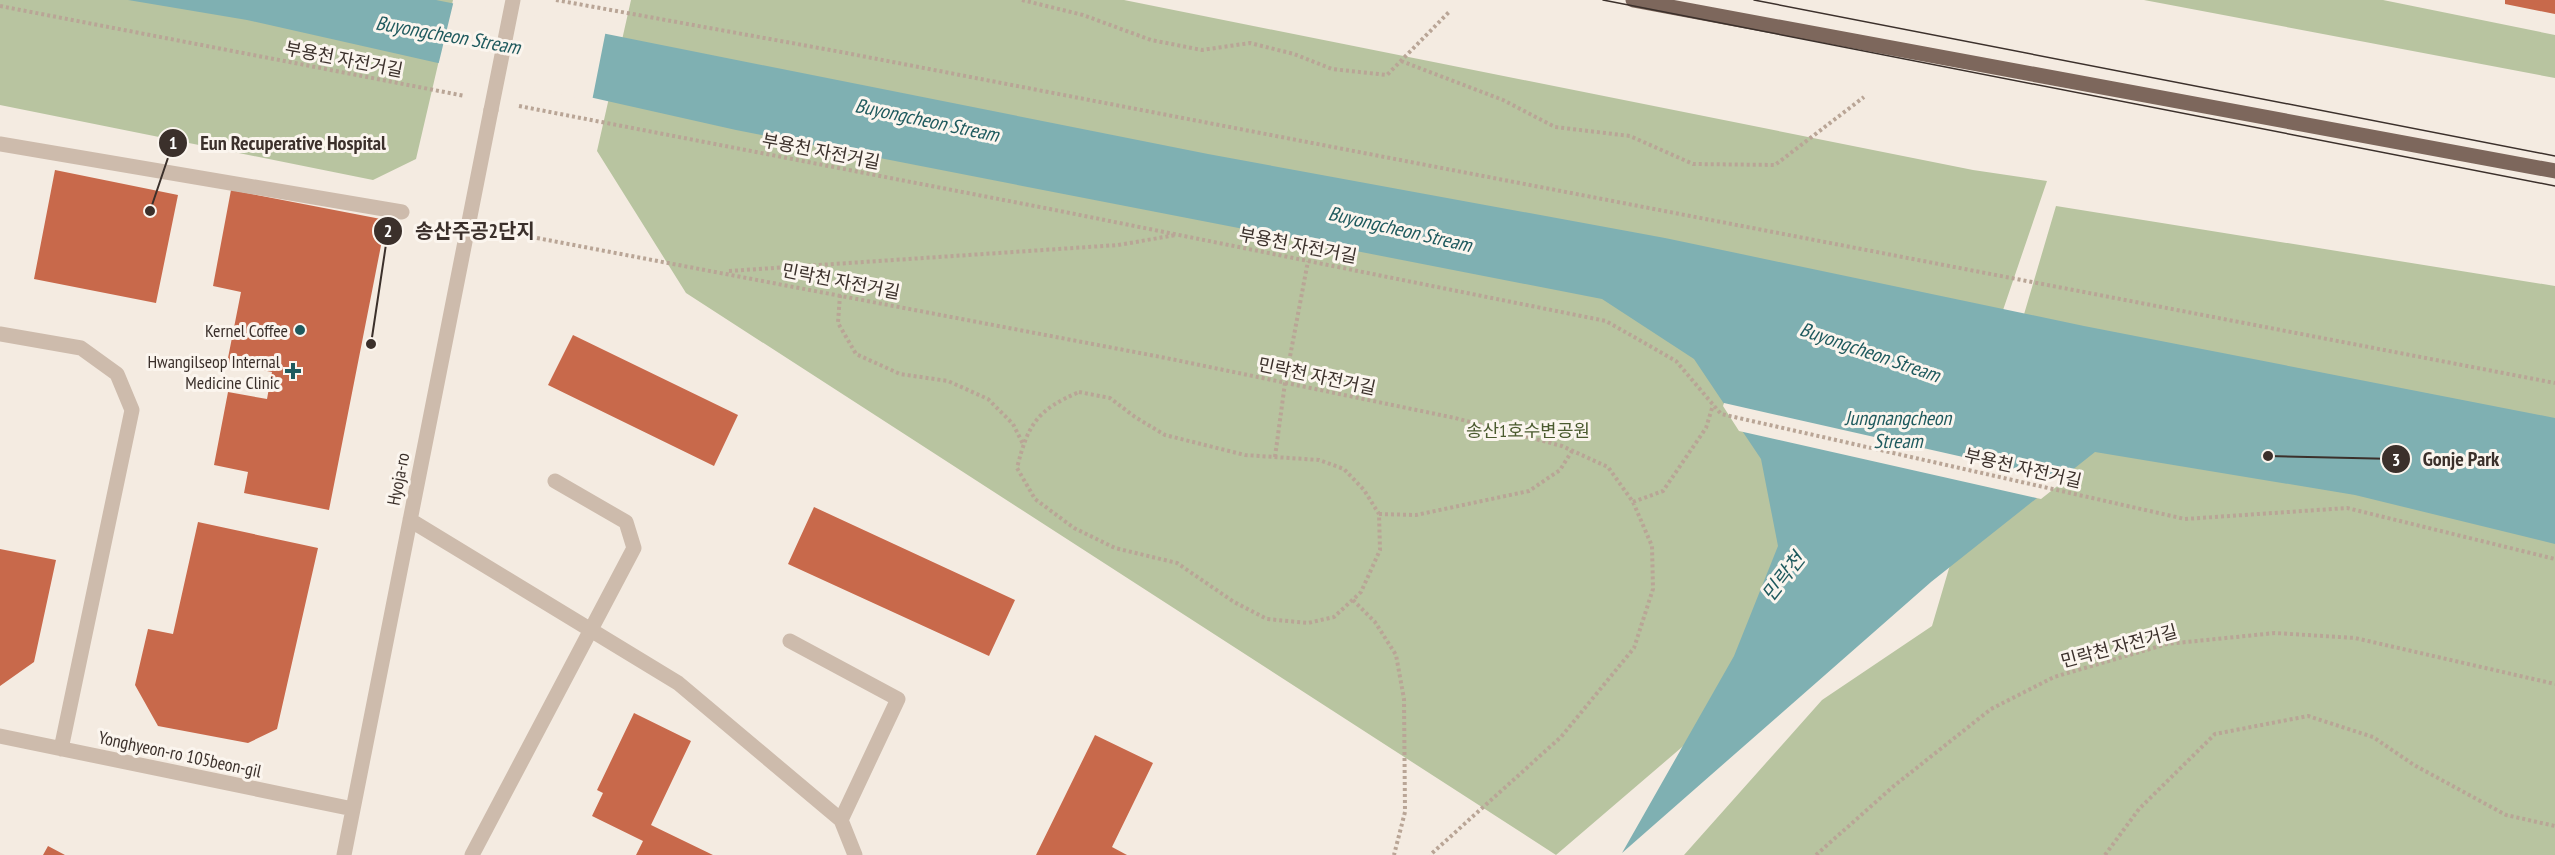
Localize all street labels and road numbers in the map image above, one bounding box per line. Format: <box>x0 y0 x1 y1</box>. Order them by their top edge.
street label: 부용천 자전거길 <box>283 36 405 82</box>
street label: 부용천 자전거길 <box>760 128 882 174</box>
street label: 부용천 자전거길 <box>1237 222 1359 268</box>
street label: 민락천 자전거길 <box>780 258 902 304</box>
street label: 민락천 자전거길 <box>1256 352 1378 400</box>
street label: 부용천 자전거길 <box>1962 443 2084 493</box>
street label: Hyoja-ro <box>382 450 414 507</box>
street label: 민락천 자전거길 <box>2058 619 2180 673</box>
street label: Yonghyeon-ro 105beon-gil <box>96 725 264 783</box>

